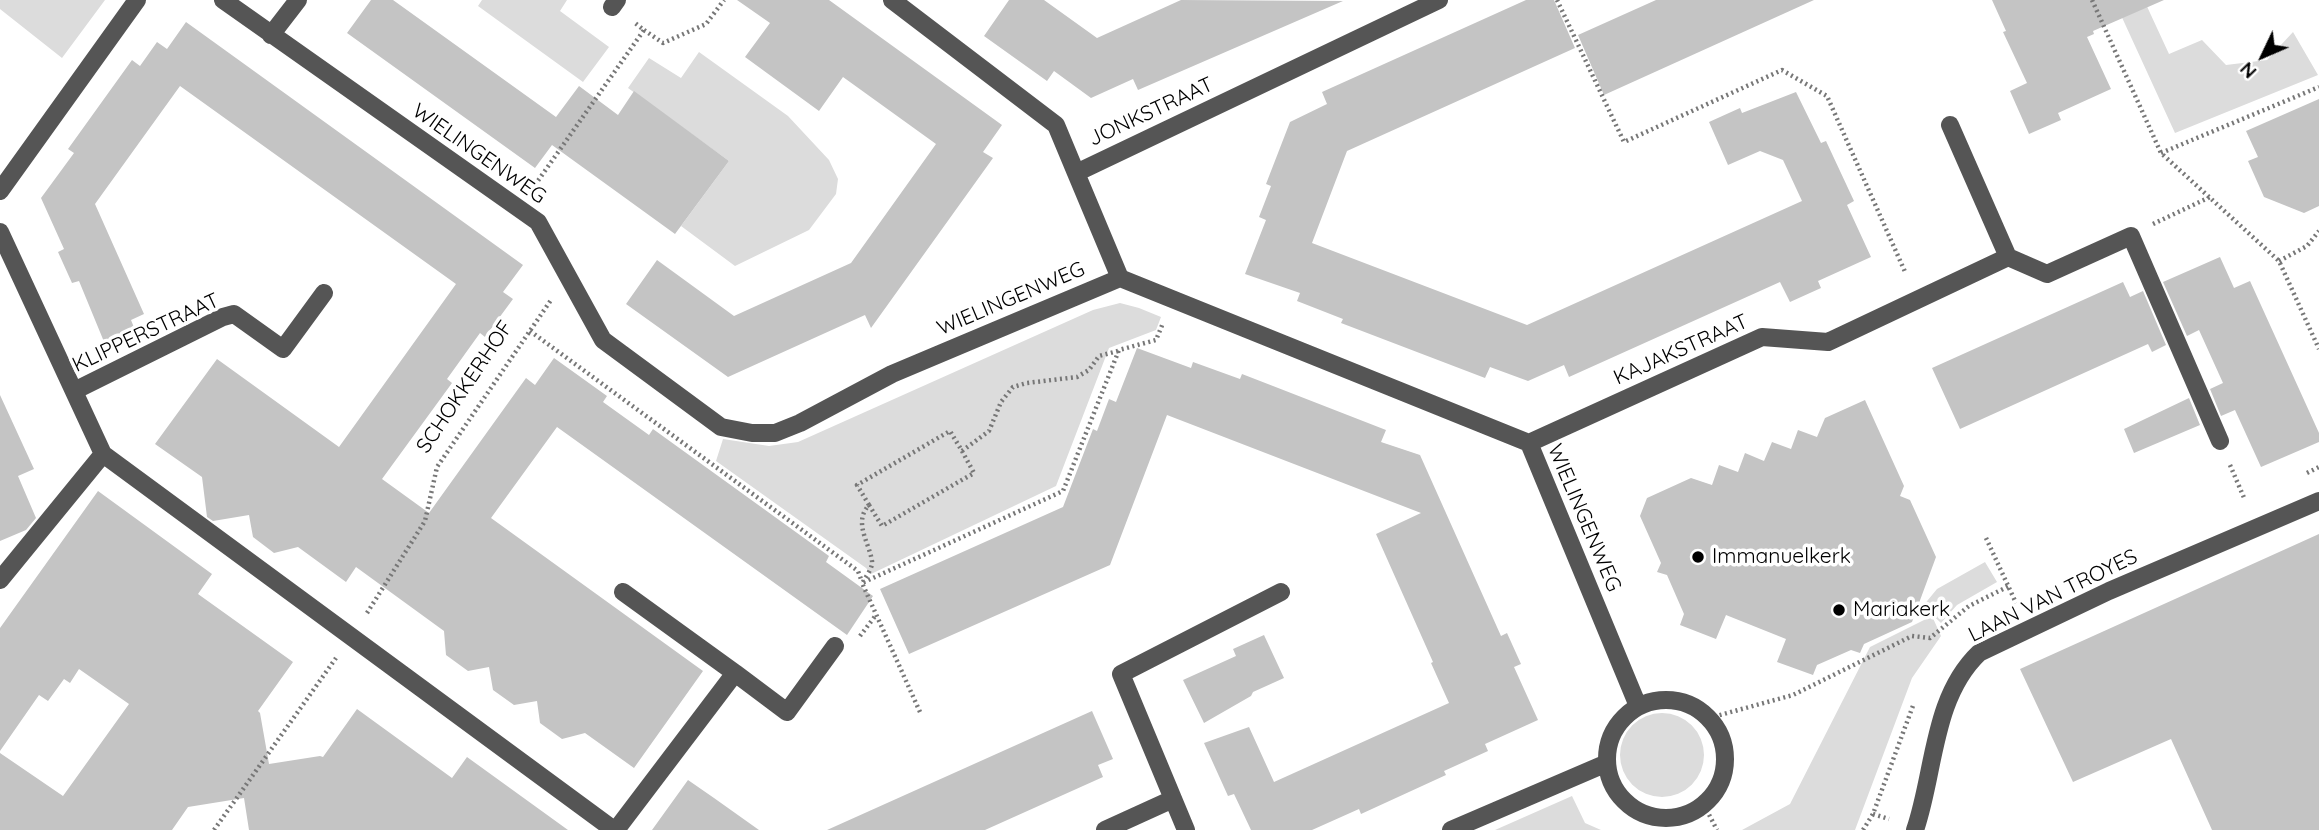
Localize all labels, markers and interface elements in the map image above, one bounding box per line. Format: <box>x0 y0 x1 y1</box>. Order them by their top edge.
north arrow <box>2228 21 2298 91</box>
text: N <box>2234 57 2261 84</box>
street label: JONKSTRAAT <box>1085 72 1217 152</box>
street label: WIELINGENWEG <box>407 98 551 210</box>
street label: WIELINGENWEG <box>933 257 1089 341</box>
street label: KLIPPERSTRAAT <box>69 288 223 378</box>
street label: KAJAKSTRAAT <box>1610 309 1752 391</box>
street label: SCHOKKERHOF <box>411 316 519 458</box>
street label: WIELINGENWEG <box>1542 440 1626 596</box>
place label: Immanuelkerk <box>1712 544 1851 570</box>
street label: LAAN VAN TROYES <box>1964 544 2142 648</box>
marker: Immanuelkerk <box>1690 549 1706 565</box>
place label: Mariakerk <box>1853 597 1950 623</box>
marker: Mariakerk <box>1831 602 1847 618</box>

